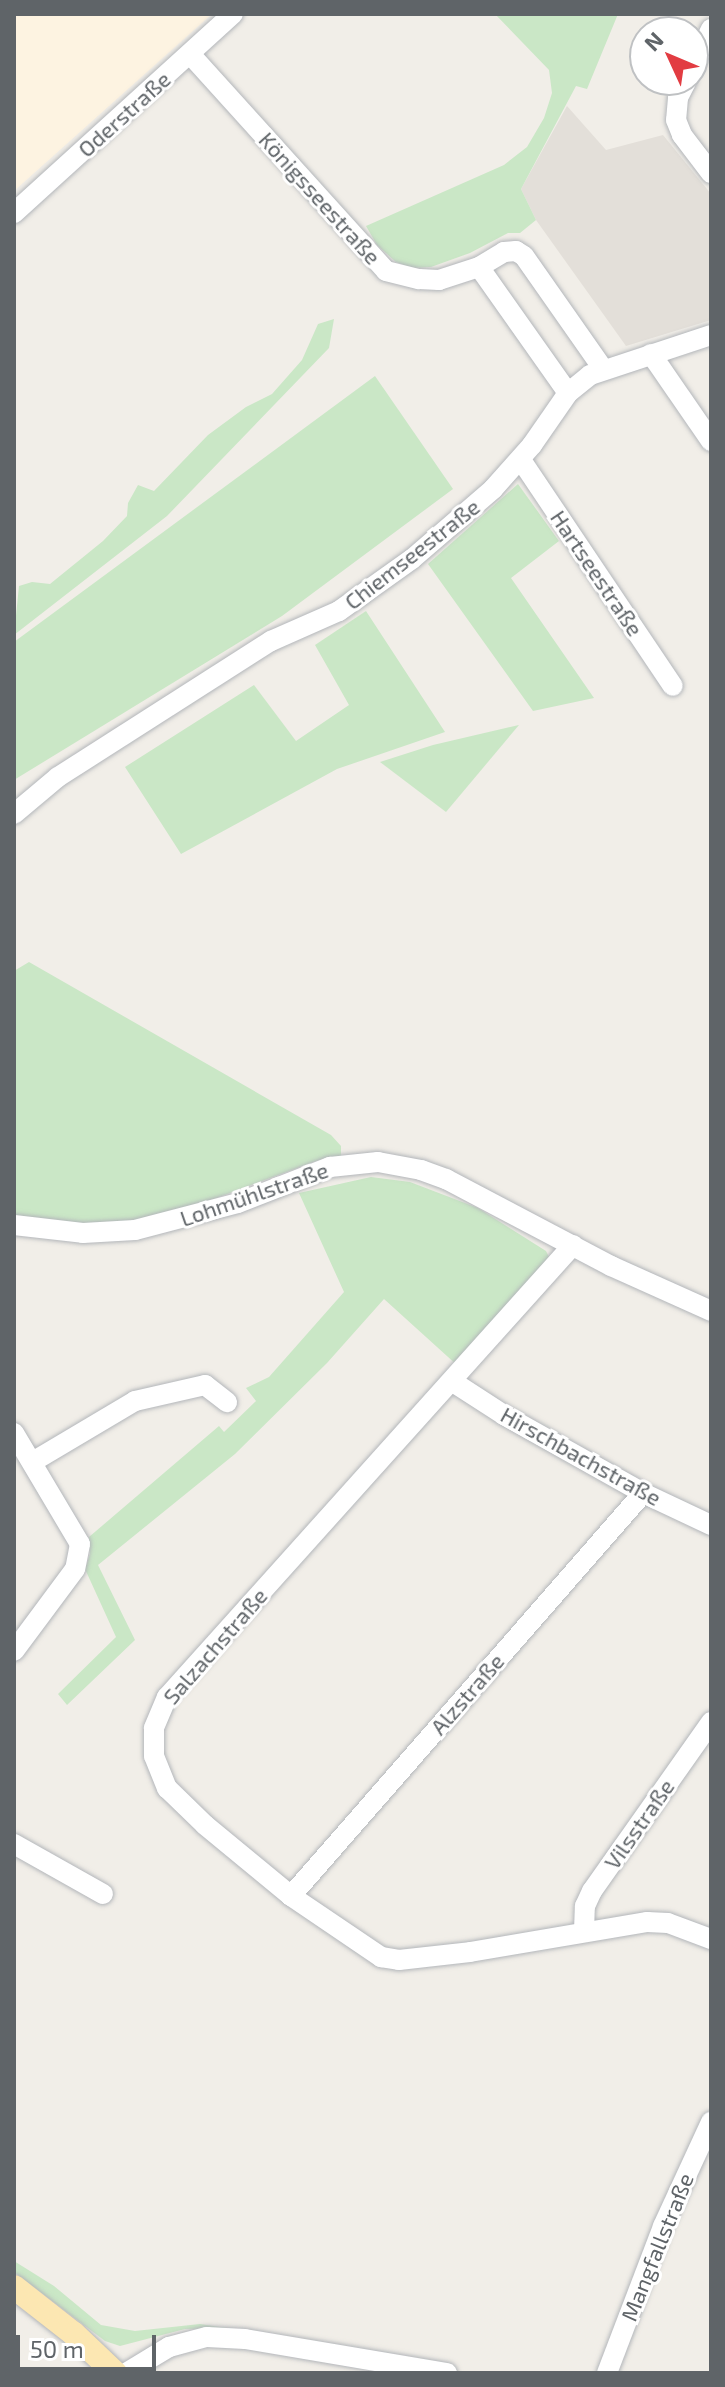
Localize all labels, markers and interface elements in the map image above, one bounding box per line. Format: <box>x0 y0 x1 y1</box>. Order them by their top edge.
north arrow <box>629 16 709 96</box>
text: N <box>638 26 668 55</box>
street label: Oderstraße <box>72 66 176 162</box>
street label: Königsseestraße <box>254 126 386 270</box>
street label: Chiemseestraße <box>339 493 485 615</box>
street label: Hartseestraße <box>545 505 649 641</box>
street label: Lohmühlstraße <box>177 1156 331 1232</box>
street label: Hirschbachstraße <box>496 1401 666 1511</box>
street label: Salzachstraße <box>158 1583 272 1709</box>
street label: Alzstraße <box>425 1648 509 1740</box>
street label: Vilsstraße <box>598 1774 680 1874</box>
street label: Mangfallstraße <box>615 2169 699 2325</box>
scale bar <box>20 2319 160 2369</box>
text: 50 m <box>30 2334 84 2363</box>

